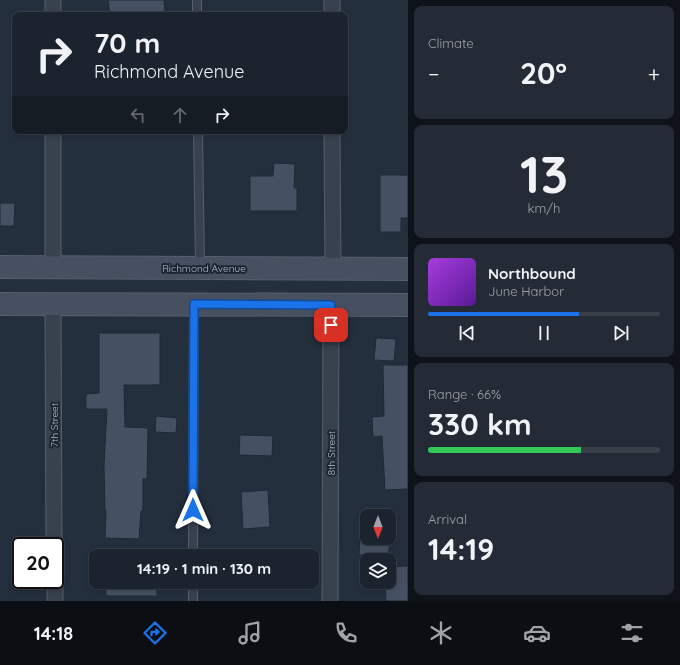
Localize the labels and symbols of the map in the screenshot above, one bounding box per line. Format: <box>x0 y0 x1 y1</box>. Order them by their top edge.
street label: Richmond Avenue <box>162 262 246 275</box>
pin <box>314 308 348 342</box>
street label: 7th Street <box>48 402 61 447</box>
street label: 8th Street <box>325 430 338 475</box>
position arrow <box>172 489 214 531</box>
north arrow <box>360 509 396 545</box>
speed limit sign: 20 <box>12 537 64 589</box>

